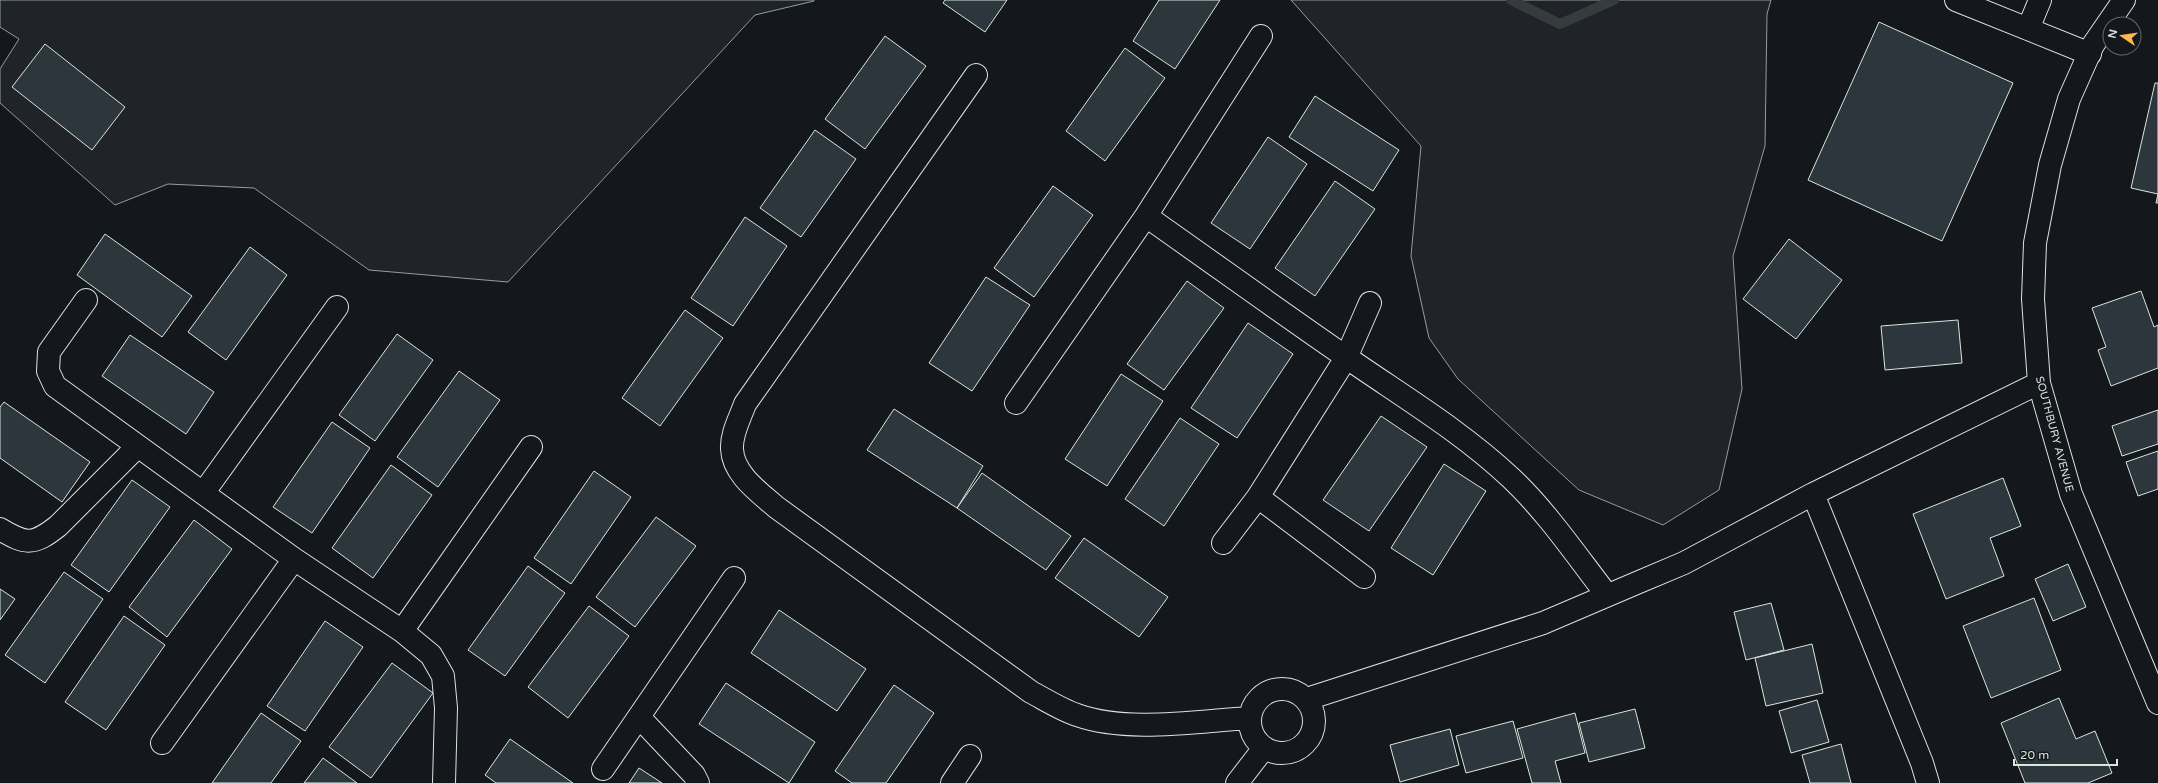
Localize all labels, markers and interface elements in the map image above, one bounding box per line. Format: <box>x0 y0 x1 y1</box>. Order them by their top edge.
north arrow <box>2102 16 2142 56</box>
text: N <box>2105 28 2120 40</box>
street label: SOUTHBURY AVENUE <box>2033 375 2076 493</box>
scale bar <box>2014 741 2117 767</box>
text: 20 m <box>2020 748 2049 762</box>

